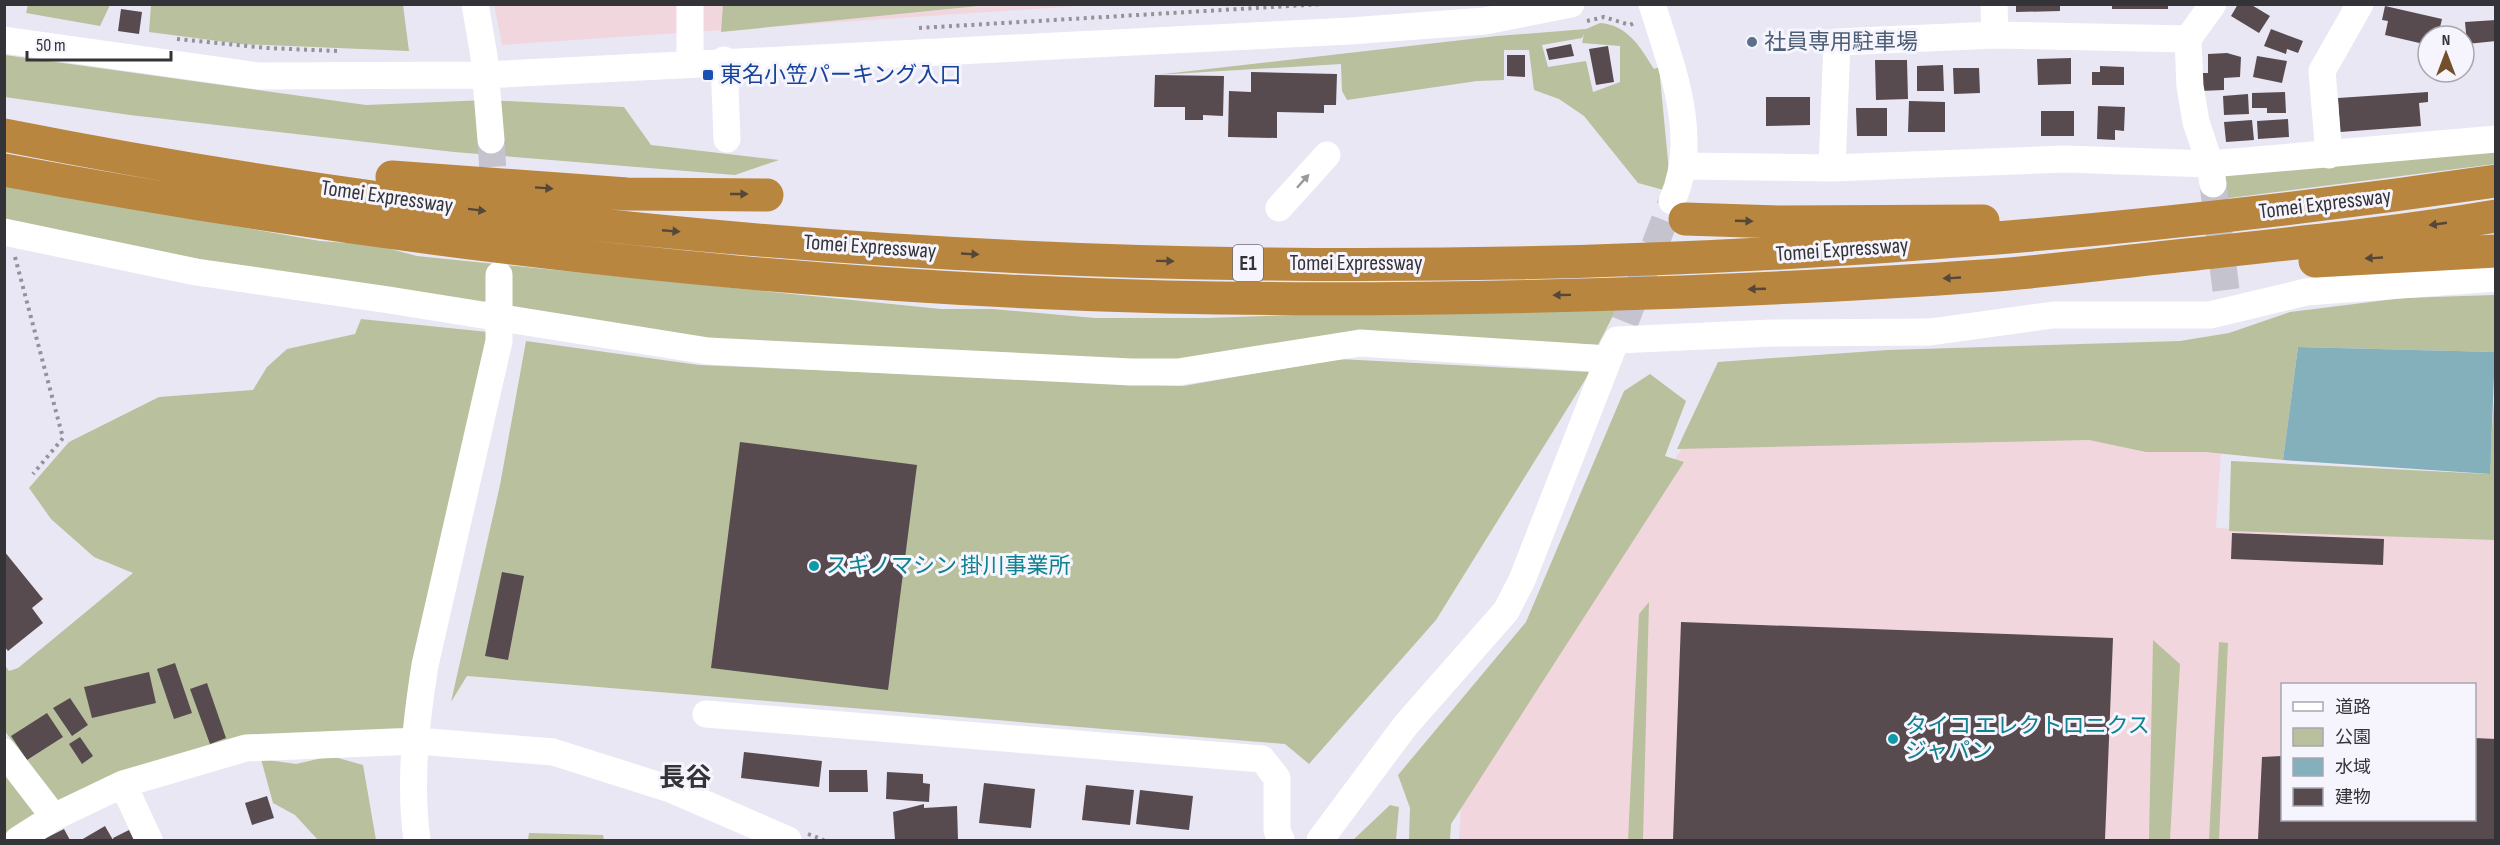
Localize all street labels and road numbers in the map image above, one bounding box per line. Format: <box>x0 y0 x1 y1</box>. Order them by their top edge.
street label: Tomei Expressway <box>319 174 455 220</box>
street label: Tomei Expressway <box>2257 182 2393 225</box>
street label: Tomei Expressway <box>803 229 938 265</box>
street label: Tomei Expressway <box>1775 232 1910 268</box>
road number: E1 <box>1233 245 1263 281</box>
street label: Tomei Expressway <box>1290 250 1423 277</box>

